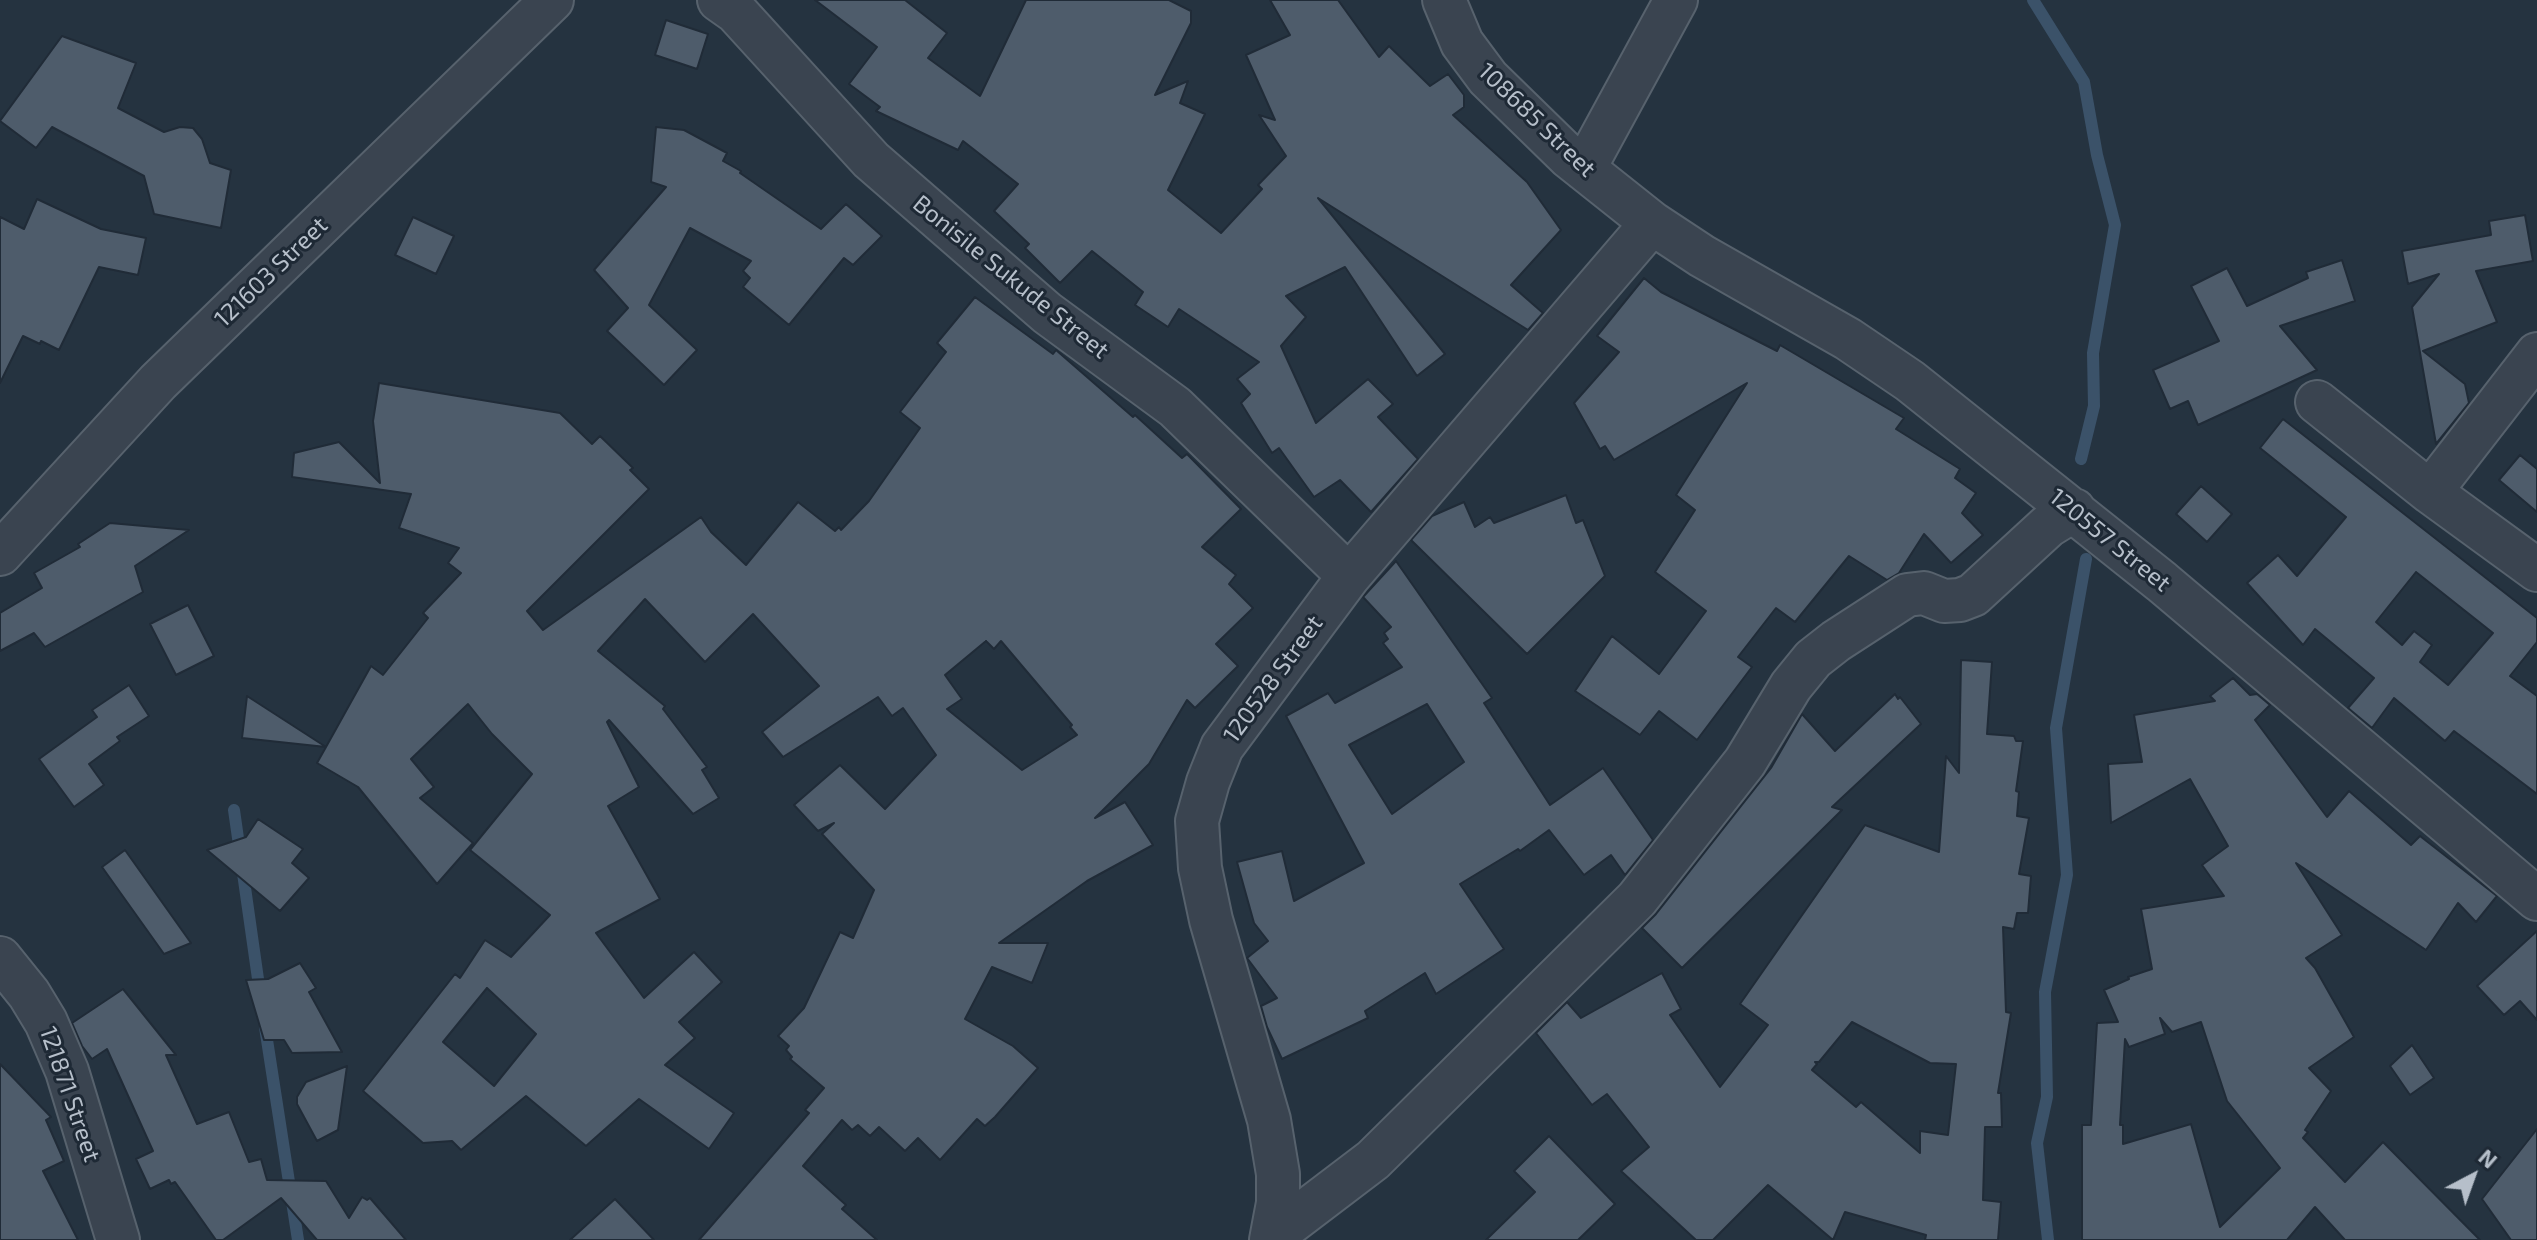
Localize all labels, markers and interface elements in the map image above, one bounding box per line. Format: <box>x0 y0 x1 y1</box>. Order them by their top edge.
street label: 108685 Street <box>1472 57 1602 183</box>
street label: Bonisile Sukude Street <box>907 189 1115 365</box>
street label: 121603 Street <box>208 211 334 333</box>
street label: 120557 Street <box>2044 482 2176 598</box>
street label: 120528 Street <box>1217 610 1329 748</box>
street label: 121871 Street <box>33 1023 107 1165</box>
north arrow <box>2433 1136 2513 1216</box>
text: N <box>2474 1143 2503 1173</box>

